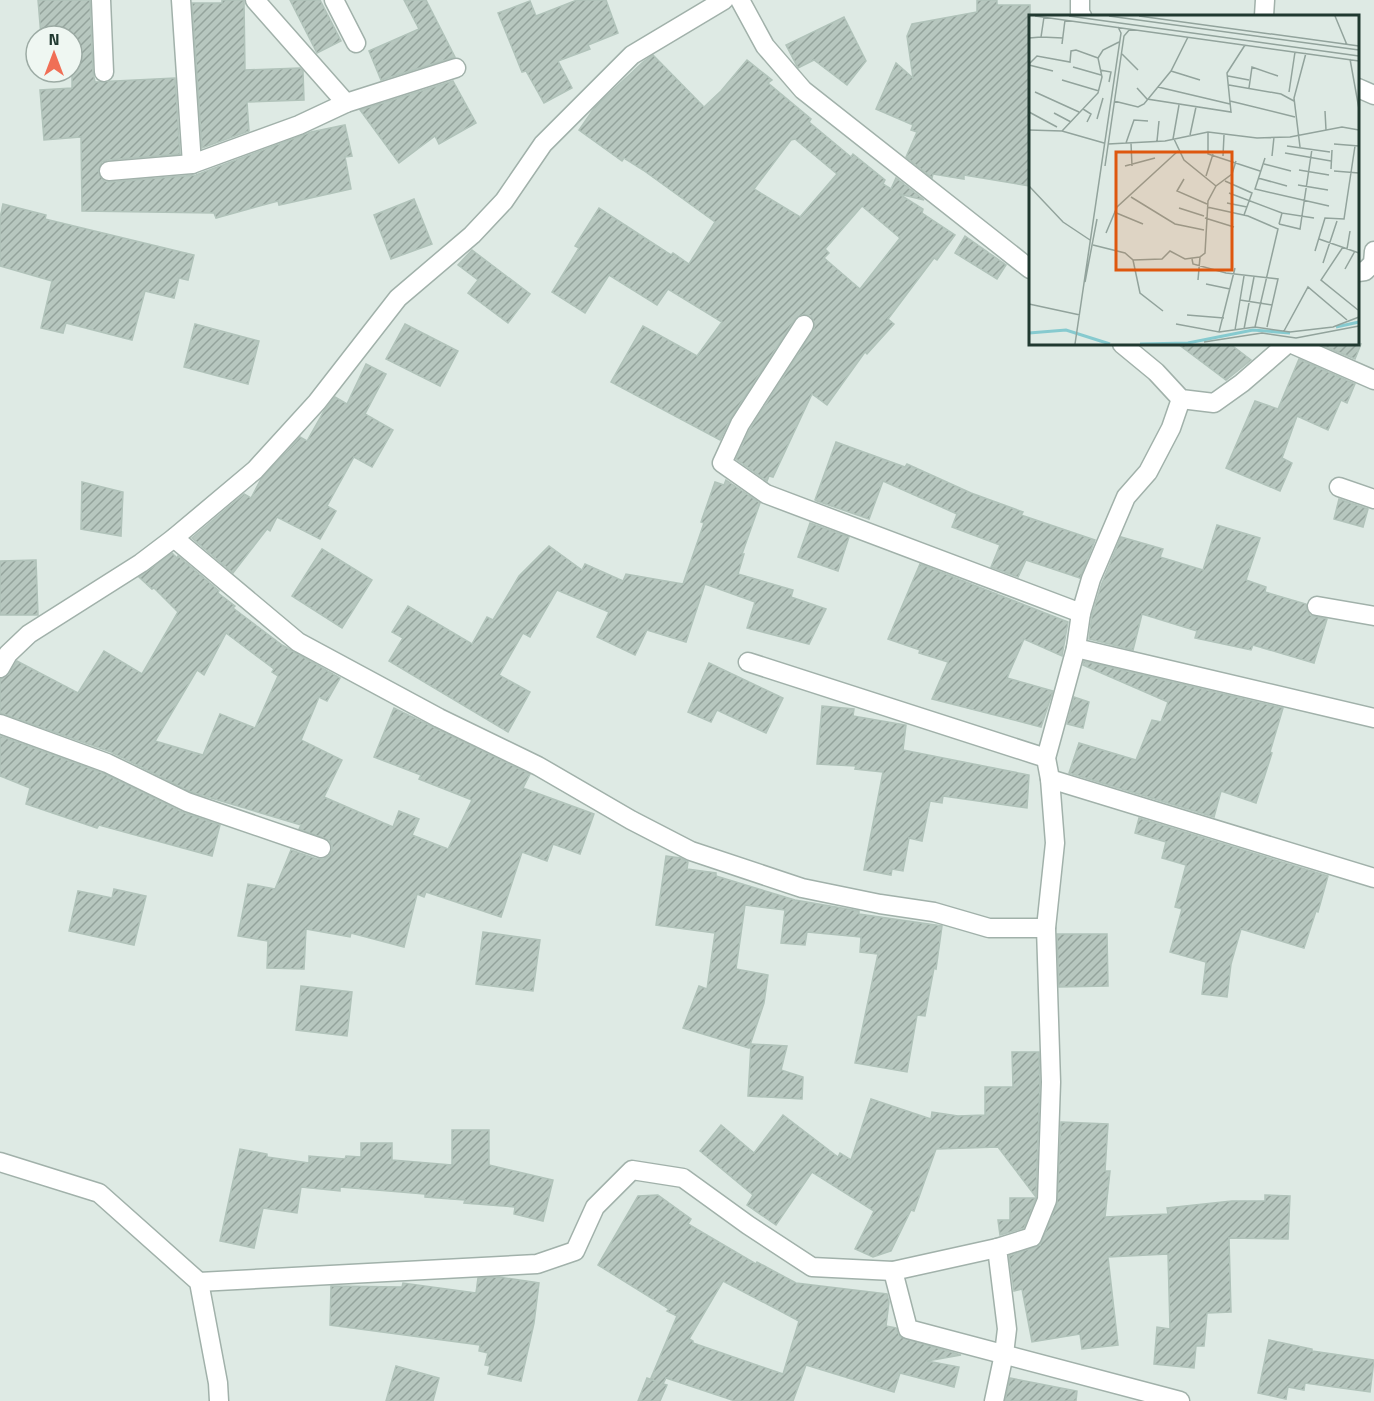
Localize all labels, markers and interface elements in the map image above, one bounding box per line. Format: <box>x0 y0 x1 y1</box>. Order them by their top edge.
inset map <box>1029 15 1359 345</box>
north arrow <box>24 24 84 84</box>
text: N <box>48 27 60 51</box>

